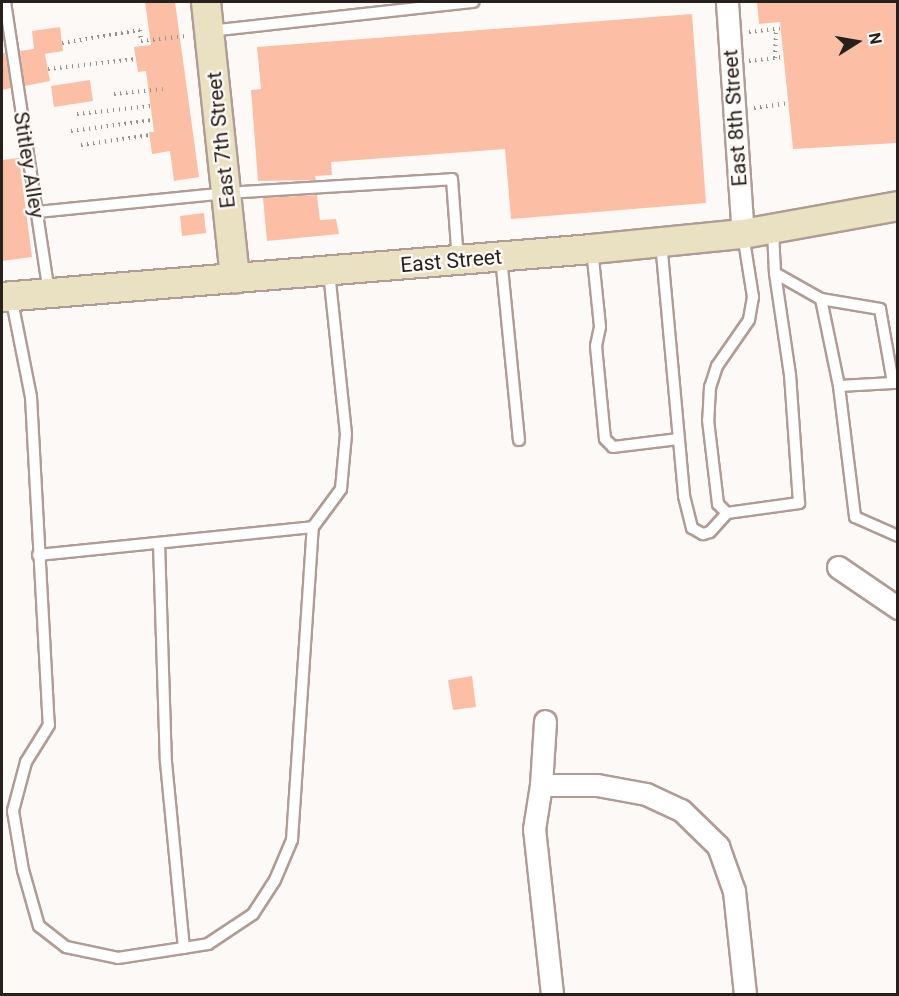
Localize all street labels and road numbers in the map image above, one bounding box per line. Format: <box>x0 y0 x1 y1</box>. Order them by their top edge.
street label: East 8th Street <box>718 49 752 187</box>
street label: East 7th Street <box>201 70 241 210</box>
street label: Stitley Alley <box>8 110 50 220</box>
street label: East Street <box>399 244 503 278</box>

